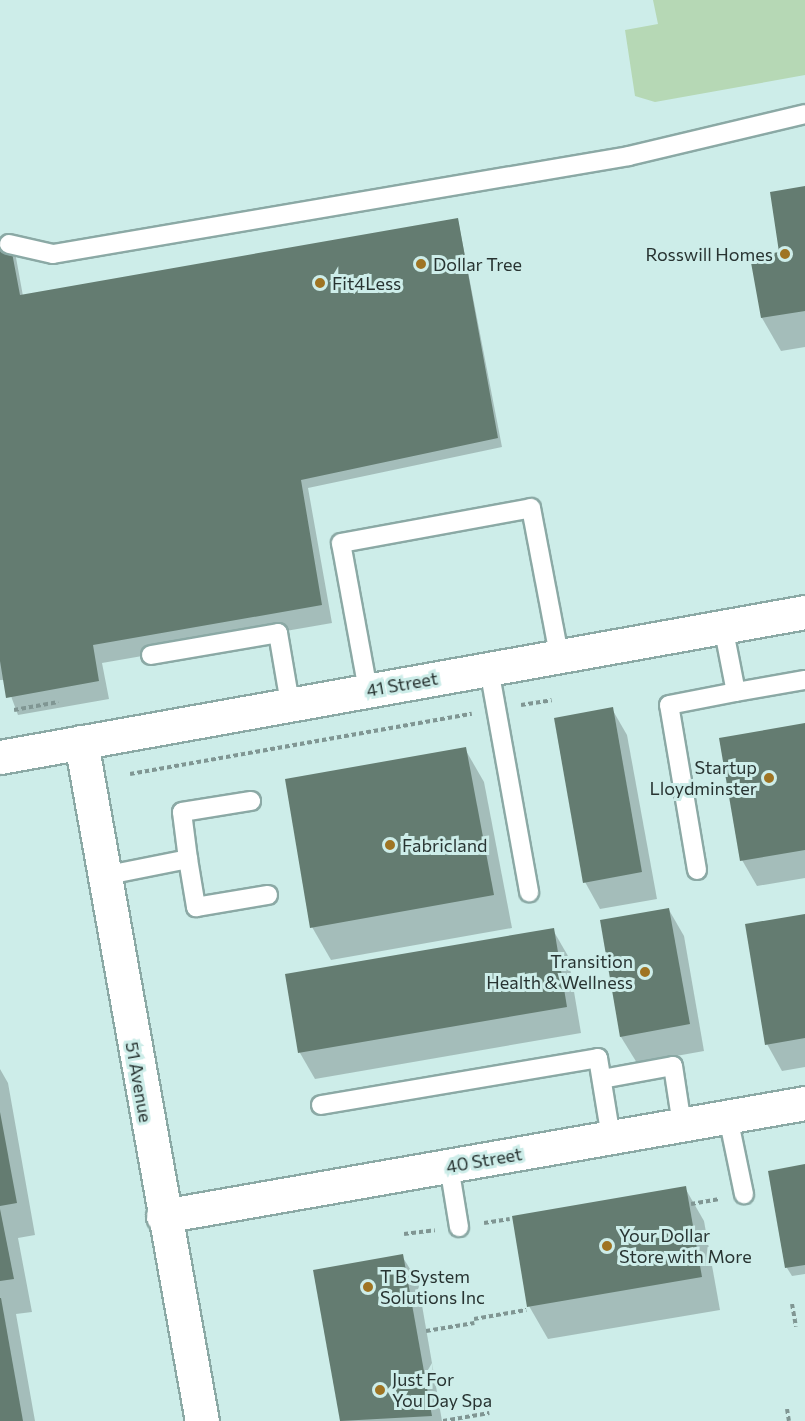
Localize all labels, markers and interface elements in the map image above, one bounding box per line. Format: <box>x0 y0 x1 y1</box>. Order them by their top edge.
place label: Rosswill Homes <box>646 243 773 265</box>
marker: Rosswill Homes <box>778 247 792 261</box>
place label: Dollar Tree <box>433 253 522 275</box>
marker: Dollar Tree <box>414 257 428 271</box>
place label: Fit4Less <box>332 272 401 294</box>
marker: Fit4Less <box>313 276 327 290</box>
street label: 41 Street <box>365 667 439 701</box>
place label: Startup Lloydminster <box>649 757 757 800</box>
marker: Startup Lloydminster <box>762 771 776 785</box>
place label: Fabricland <box>402 834 487 856</box>
marker: Fabricland <box>383 838 397 852</box>
place label: Transition Health & Wellness <box>486 951 633 994</box>
marker: Transition Health & Wellness <box>638 965 652 979</box>
street label: 51 Avenue <box>121 1040 157 1124</box>
street label: 40 Street <box>444 1143 524 1177</box>
place label: Your Dollar Store with More <box>619 1225 752 1268</box>
marker: Your Dollar Store with More <box>600 1239 614 1253</box>
place label: T B System Solutions Inc <box>380 1266 485 1308</box>
marker: T B System Solutions Inc <box>361 1280 375 1294</box>
place label: Just For You Day Spa <box>392 1369 492 1412</box>
marker: Just For You Day Spa <box>373 1383 387 1397</box>

